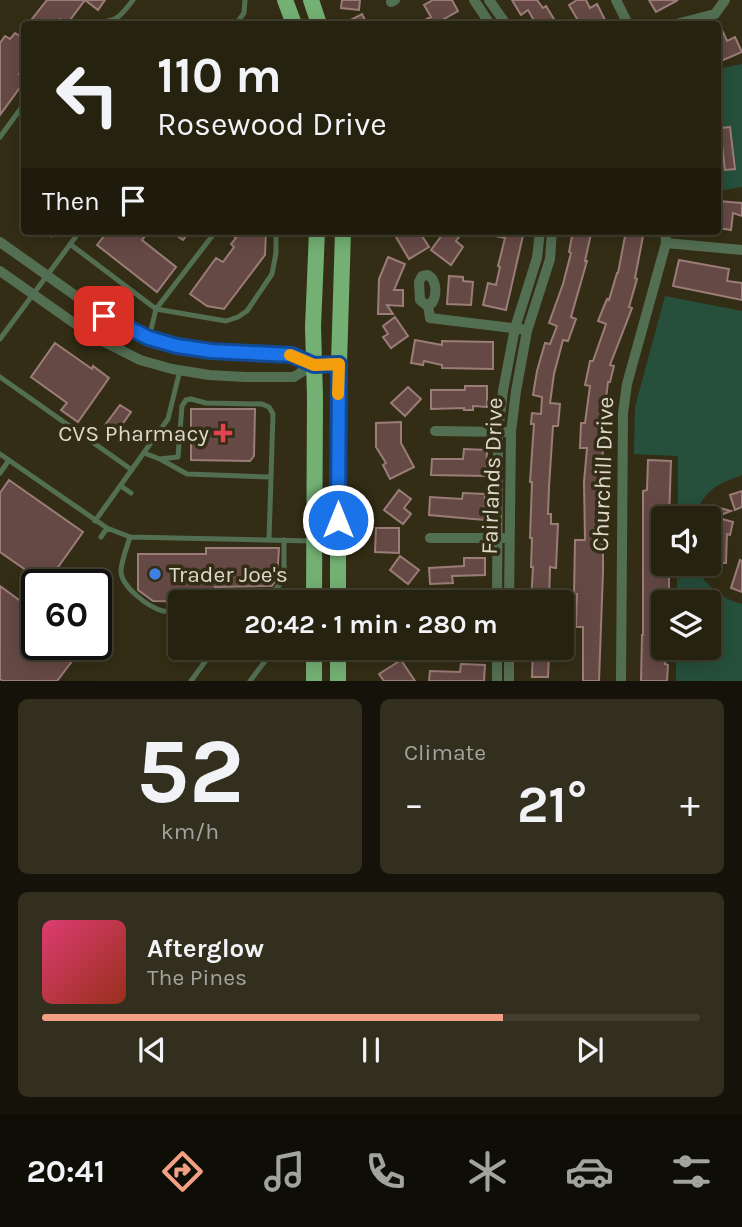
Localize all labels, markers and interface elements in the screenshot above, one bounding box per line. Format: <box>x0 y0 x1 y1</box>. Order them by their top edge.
text: 110 m <box>157 47 282 104</box>
icon: left <box>42 49 133 140</box>
text: Rosewood Drive <box>157 106 387 143</box>
icon: arrive <box>114 182 152 220</box>
text: Then <box>42 186 100 217</box>
pin <box>74 286 134 346</box>
icon: arrive <box>85 297 123 335</box>
street label: Churchill Drive <box>587 396 619 552</box>
street label: Fairlands Drive <box>476 397 508 555</box>
place label: CVS Pharmacy <box>58 420 209 447</box>
marker: CVS Pharmacy <box>215 425 231 441</box>
position arrow <box>301 483 375 557</box>
map controls <box>651 506 721 660</box>
button: sound <box>651 506 721 576</box>
place label: Trader Joe's <box>169 561 288 588</box>
marker: Trader Joe's <box>147 566 163 582</box>
speed limit sign: 60 <box>21 569 112 660</box>
button: layers <box>651 590 721 660</box>
text: 20:42 · 1 min · 280 m <box>244 609 498 640</box>
text: 52 <box>136 719 244 825</box>
text: Climate <box>404 739 486 766</box>
text: 21° <box>517 774 587 835</box>
text: − <box>404 782 424 827</box>
text: + <box>680 782 700 827</box>
text: km/h <box>161 818 219 845</box>
text: Afterglow <box>147 933 264 964</box>
text: The Pines <box>147 964 247 991</box>
icon: previous <box>133 1031 171 1069</box>
icon: pause <box>352 1031 390 1069</box>
icon: next <box>571 1031 609 1069</box>
icon: directions <box>158 1147 207 1196</box>
icon: music <box>260 1147 309 1196</box>
icon: phone <box>361 1147 410 1196</box>
icon: climate <box>463 1147 512 1196</box>
icon: car <box>565 1147 614 1196</box>
icon: filters <box>667 1147 716 1196</box>
text: 20:41 <box>26 1153 105 1190</box>

